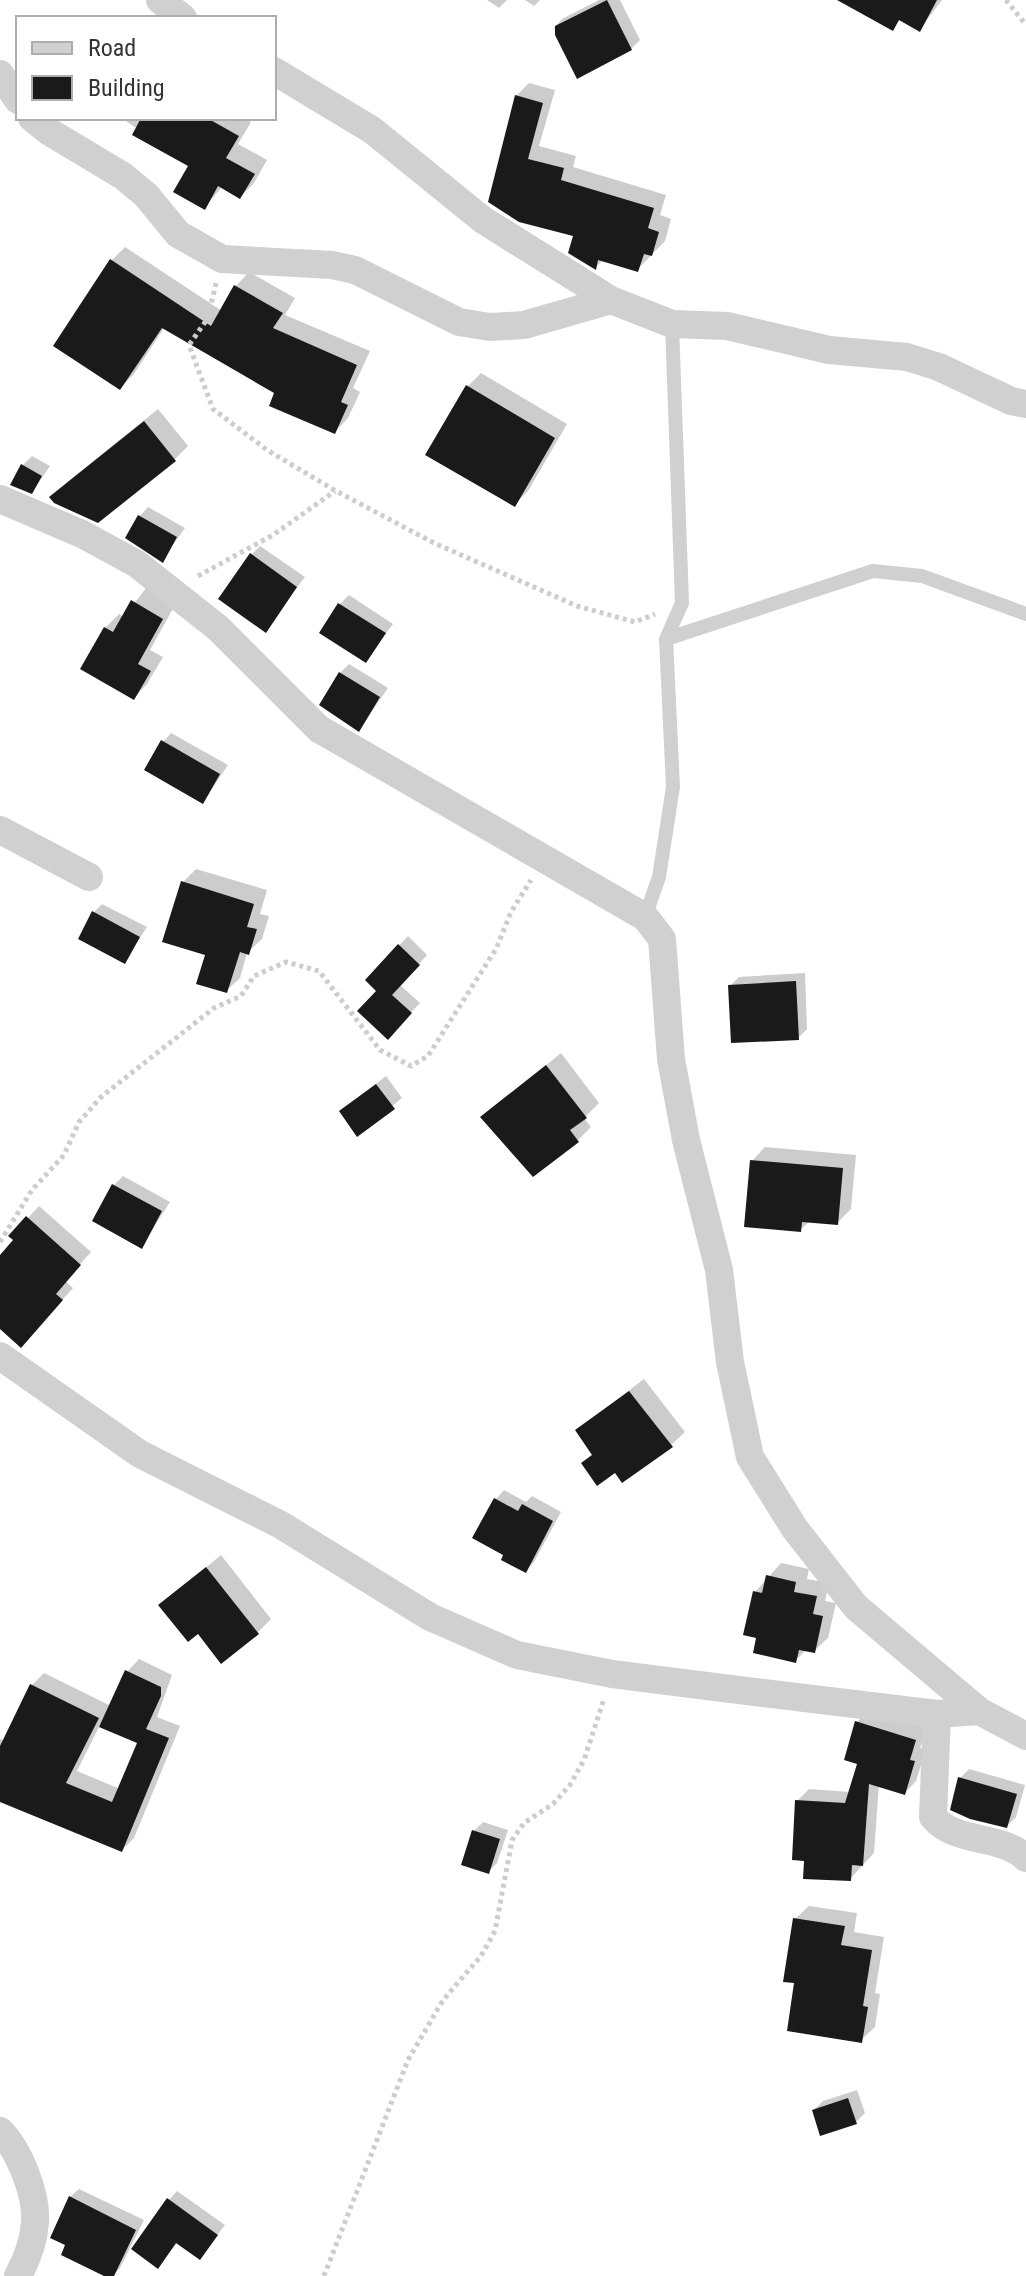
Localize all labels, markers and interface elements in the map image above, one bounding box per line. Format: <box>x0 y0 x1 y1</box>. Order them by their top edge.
legend <box>16 16 276 120</box>
text: Road <box>88 34 136 62</box>
text: Building <box>88 74 165 102</box>

